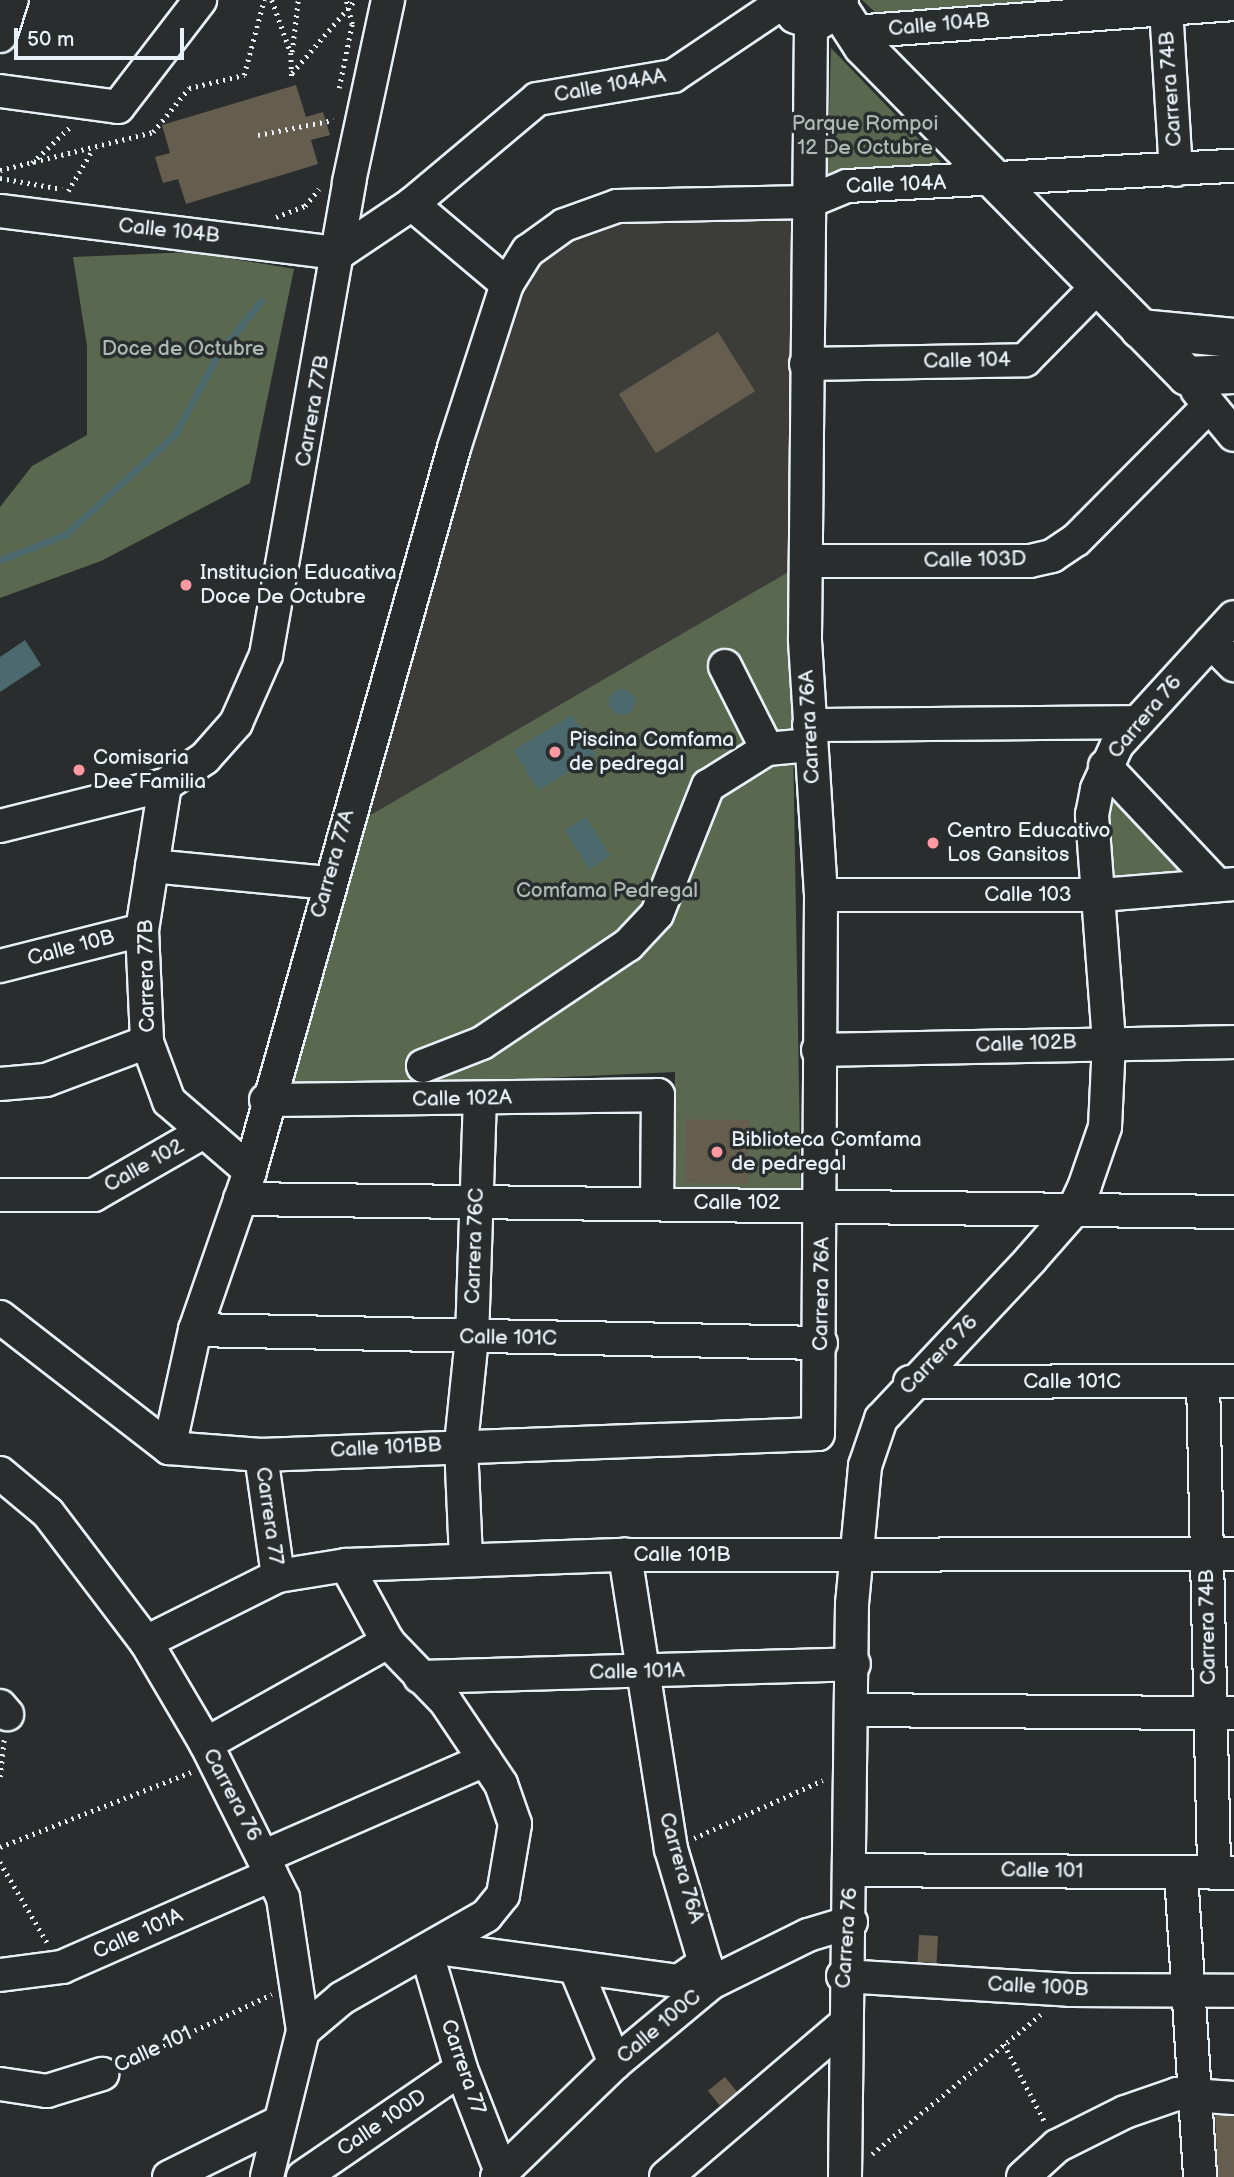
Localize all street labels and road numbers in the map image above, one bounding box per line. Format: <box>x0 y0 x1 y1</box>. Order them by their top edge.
street label: Calle 104B <box>887 8 991 42</box>
street label: Carrera 74B <box>1154 30 1188 148</box>
street label: Calle 104AA <box>552 64 668 108</box>
street label: Calle 104A <box>845 171 947 199</box>
street label: Calle 104B <box>117 213 221 249</box>
street label: Calle 104 <box>923 348 1011 374</box>
street label: Carrera 77B <box>291 353 335 469</box>
street label: Calle 103D <box>923 547 1027 573</box>
street label: Carrera 76A <box>794 669 826 785</box>
street label: Carrera 76 <box>1103 670 1187 764</box>
street label: Carrera 77A <box>305 807 361 921</box>
street label: Calle 103 <box>984 882 1072 908</box>
street label: Carrera 77B <box>133 919 161 1033</box>
street label: Calle 10B <box>25 924 117 972</box>
street label: Calle 102B <box>975 1030 1077 1058</box>
street label: Calle 102A <box>412 1086 512 1112</box>
street label: Calle 102 <box>100 1134 188 1198</box>
street label: Carrera 76C <box>460 1187 490 1305</box>
street label: Calle 102 <box>693 1190 781 1216</box>
street label: Carrera 76A <box>808 1236 836 1352</box>
street label: Carrera 76 <box>895 1310 983 1400</box>
street label: Calle 101C <box>459 1325 557 1351</box>
street label: Calle 101C <box>1023 1369 1121 1395</box>
street label: Calle 101BB <box>330 1432 442 1464</box>
street label: Carrera 77 <box>250 1465 288 1567</box>
street label: Calle 101B <box>633 1542 731 1568</box>
street label: Carrera 74B <box>1194 1569 1222 1685</box>
street label: Calle 101A <box>589 1659 685 1685</box>
street label: Carrera 76 <box>197 1744 267 1846</box>
street label: Carrera 76A <box>653 1809 709 1927</box>
street label: Calle 101 <box>1000 1858 1084 1884</box>
street label: Carrera 76 <box>831 1886 863 1990</box>
street label: Calle 101A <box>89 1903 187 1965</box>
street label: Calle 100B <box>987 1972 1089 2002</box>
street label: Calle 100C <box>612 1985 706 2069</box>
street label: Carrera 77 <box>435 2016 491 2118</box>
street label: Calle 101 <box>110 2021 196 2079</box>
street label: Calle 100D <box>333 2084 431 2162</box>

